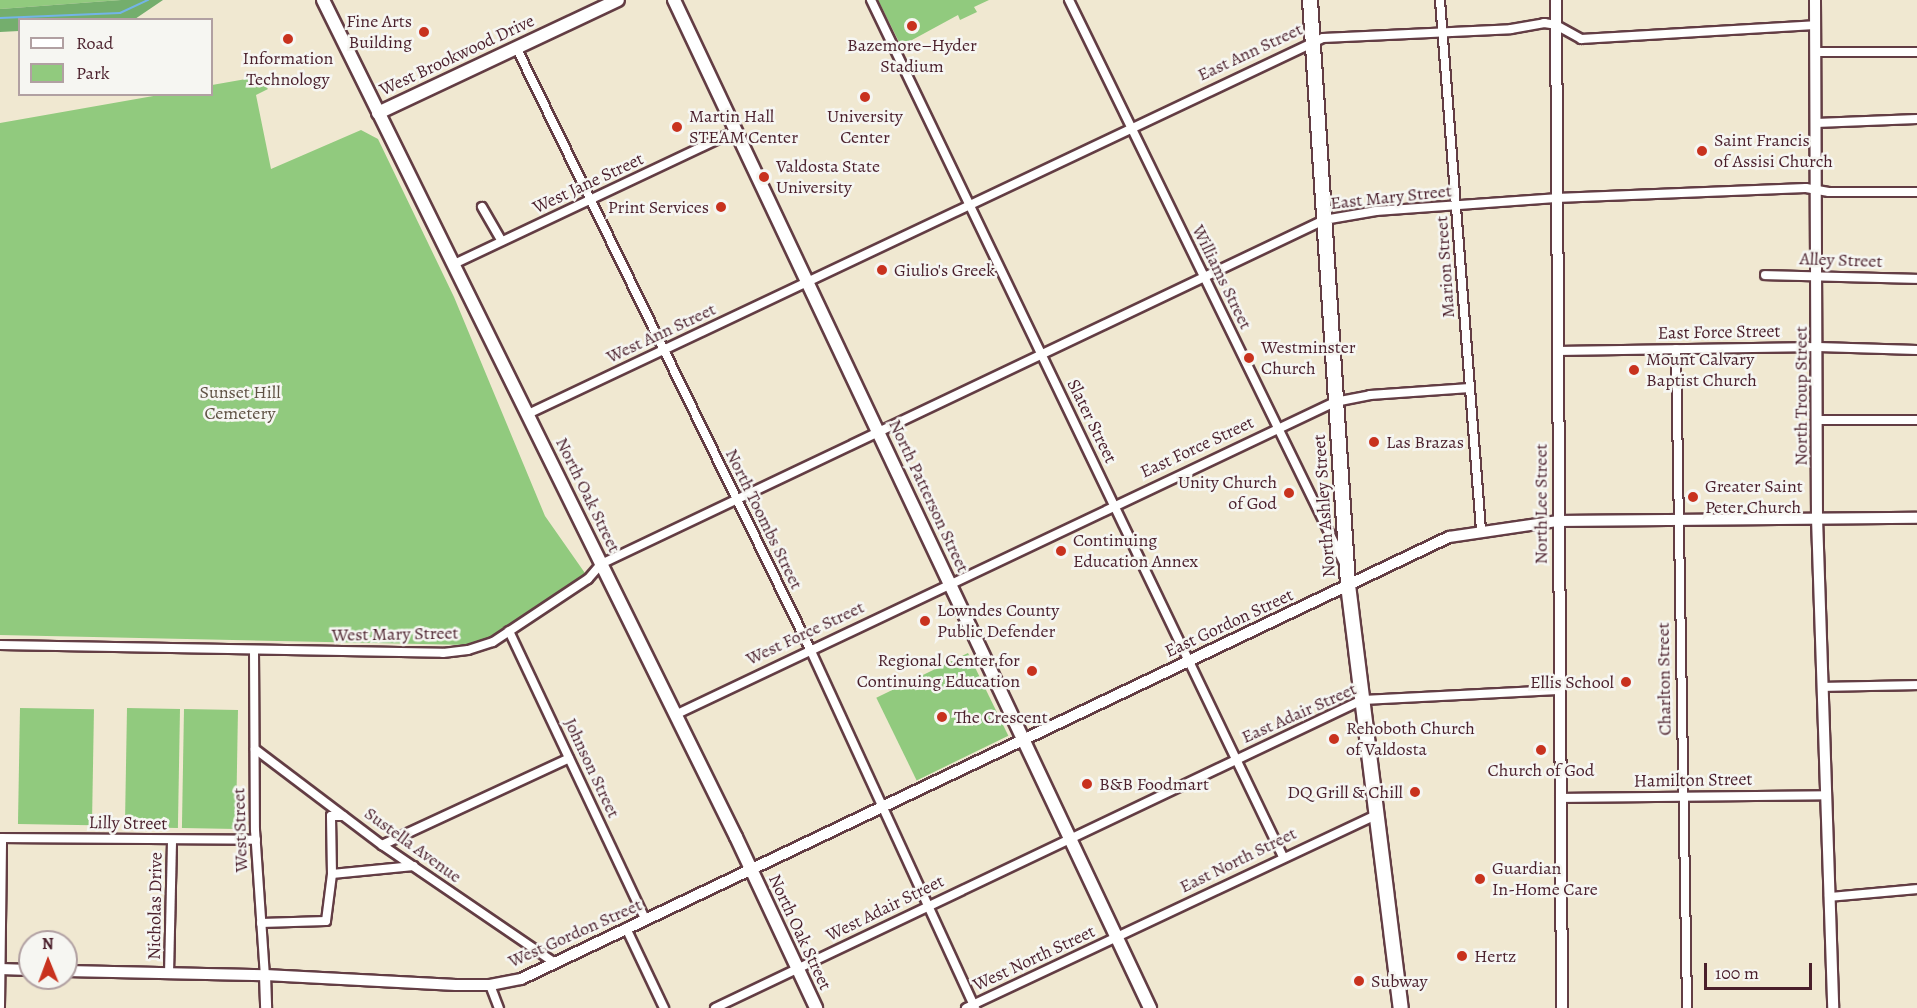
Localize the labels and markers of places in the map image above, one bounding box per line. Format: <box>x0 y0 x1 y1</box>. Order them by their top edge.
place label: Fine Arts Building <box>346 11 412 54</box>
marker: Bazemore–Hyder Stadium <box>905 19 919 33</box>
marker: Fine Arts Building <box>417 25 431 39</box>
marker: Information Technology <box>281 32 295 46</box>
place label: Bazemore–Hyder Stadium <box>847 35 977 78</box>
place label: Information Technology <box>243 48 333 90</box>
marker: University Center <box>858 90 872 104</box>
place label: Martin Hall STEAM Center <box>689 106 798 148</box>
place label: University Center <box>827 106 903 148</box>
marker: Martin Hall STEAM Center <box>670 120 684 134</box>
place label: Saint Francis of Assisi Church <box>1714 130 1833 172</box>
marker: Saint Francis of Assisi Church <box>1695 144 1709 158</box>
place label: Valdosta State University <box>776 156 880 198</box>
marker: Valdosta State University <box>757 170 771 184</box>
place label: Print Services <box>608 196 709 218</box>
marker: Print Services <box>714 200 728 214</box>
place label: Giulio's Greek <box>894 259 995 281</box>
marker: Giulio's Greek <box>875 263 889 277</box>
place label: Westminster Church <box>1261 337 1356 380</box>
place label: Mount Calvary Baptist Church <box>1646 349 1757 392</box>
marker: Westminster Church <box>1242 351 1256 365</box>
marker: Mount Calvary Baptist Church <box>1627 363 1641 377</box>
place label: Las Brazas <box>1386 431 1464 453</box>
marker: Las Brazas <box>1367 435 1381 449</box>
place label: Unity Church of God <box>1178 472 1277 514</box>
place label: Greater Saint Peter Church <box>1705 476 1803 518</box>
marker: Unity Church of God <box>1282 486 1296 500</box>
marker: Greater Saint Peter Church <box>1686 490 1700 504</box>
place label: Continuing Education Annex <box>1073 530 1198 572</box>
marker: Continuing Education Annex <box>1054 544 1068 558</box>
place label: Lowndes County Public Defender <box>937 600 1059 642</box>
marker: Lowndes County Public Defender <box>918 614 932 628</box>
place label: Regional Center for Continuing Education <box>857 650 1020 692</box>
marker: Regional Center for Continuing Education <box>1025 664 1039 678</box>
place label: Ellis School <box>1530 671 1614 693</box>
marker: Ellis School <box>1619 675 1633 689</box>
place label: The Crescent <box>954 706 1048 728</box>
marker: The Crescent <box>935 710 949 724</box>
place label: Rehoboth Church of Valdosta <box>1346 718 1475 760</box>
marker: Rehoboth Church of Valdosta <box>1327 732 1341 746</box>
marker: Church of God <box>1534 743 1548 757</box>
place label: Church of God <box>1488 759 1594 781</box>
place label: B&B Foodmart <box>1099 773 1209 795</box>
marker: B&B Foodmart <box>1080 777 1094 791</box>
place label: DQ Grill & Chill <box>1287 781 1403 803</box>
marker: DQ Grill & Chill <box>1408 785 1422 799</box>
place label: Guardian In-Home Care <box>1492 858 1598 900</box>
marker: Guardian In-Home Care <box>1473 872 1487 886</box>
place label: Hertz <box>1474 945 1516 967</box>
marker: Hertz <box>1455 949 1469 963</box>
place label: Subway <box>1371 970 1428 992</box>
marker: Subway <box>1352 974 1366 988</box>

